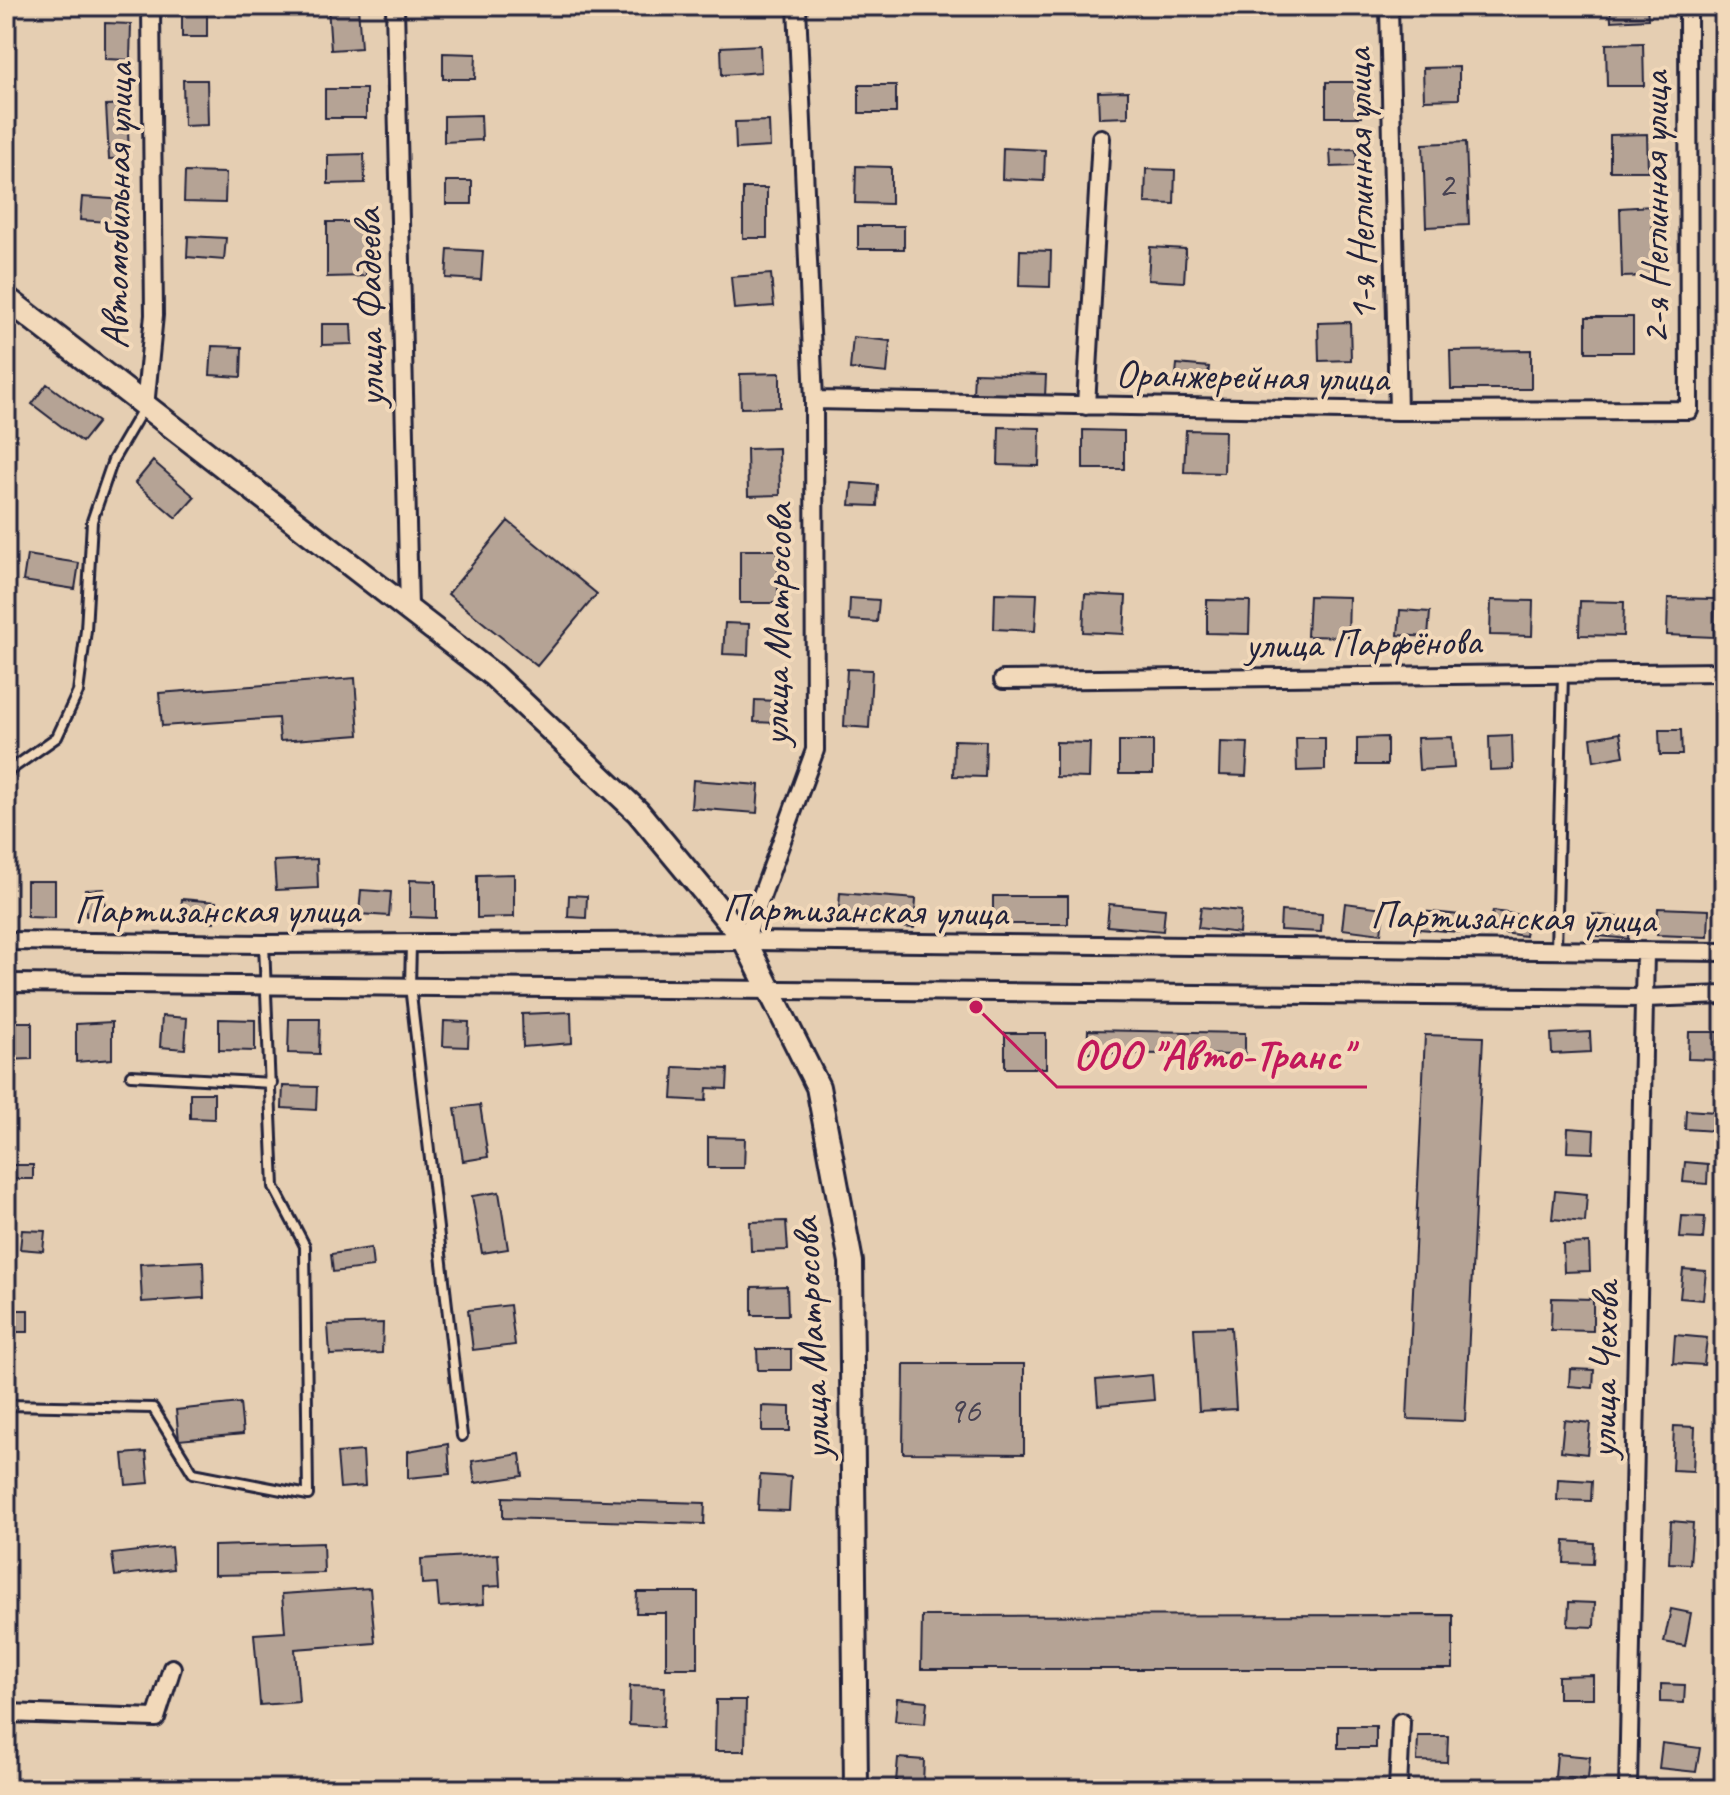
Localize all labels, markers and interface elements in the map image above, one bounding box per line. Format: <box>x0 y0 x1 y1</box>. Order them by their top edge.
street label: 1-я Неглинная улица <box>1333 45 1387 322</box>
street label: Автомобильная улица <box>90 60 145 349</box>
street label: 2-я Неглинная улица <box>1630 68 1680 345</box>
house number: 2 <box>1438 162 1457 208</box>
street label: улица Фадеева <box>342 206 396 410</box>
street label: Оранжерейная улица <box>1115 349 1392 403</box>
street label: улица Матросова <box>750 501 804 749</box>
street label: улица Парфёнова <box>1243 616 1484 670</box>
street label: Партизанская улица <box>722 883 1011 938</box>
street label: Партизанская улица <box>74 885 363 935</box>
street label: Партизанская улица <box>1370 890 1659 945</box>
callout: ООО "Авто-Транс" <box>1057 1021 1367 1087</box>
text: ООО "Авто-Транс" <box>1073 1029 1360 1082</box>
street label: улица Матросова <box>780 1214 842 1463</box>
street label: улица Чехова <box>1577 1278 1631 1461</box>
house number: 96 <box>948 1387 982 1433</box>

